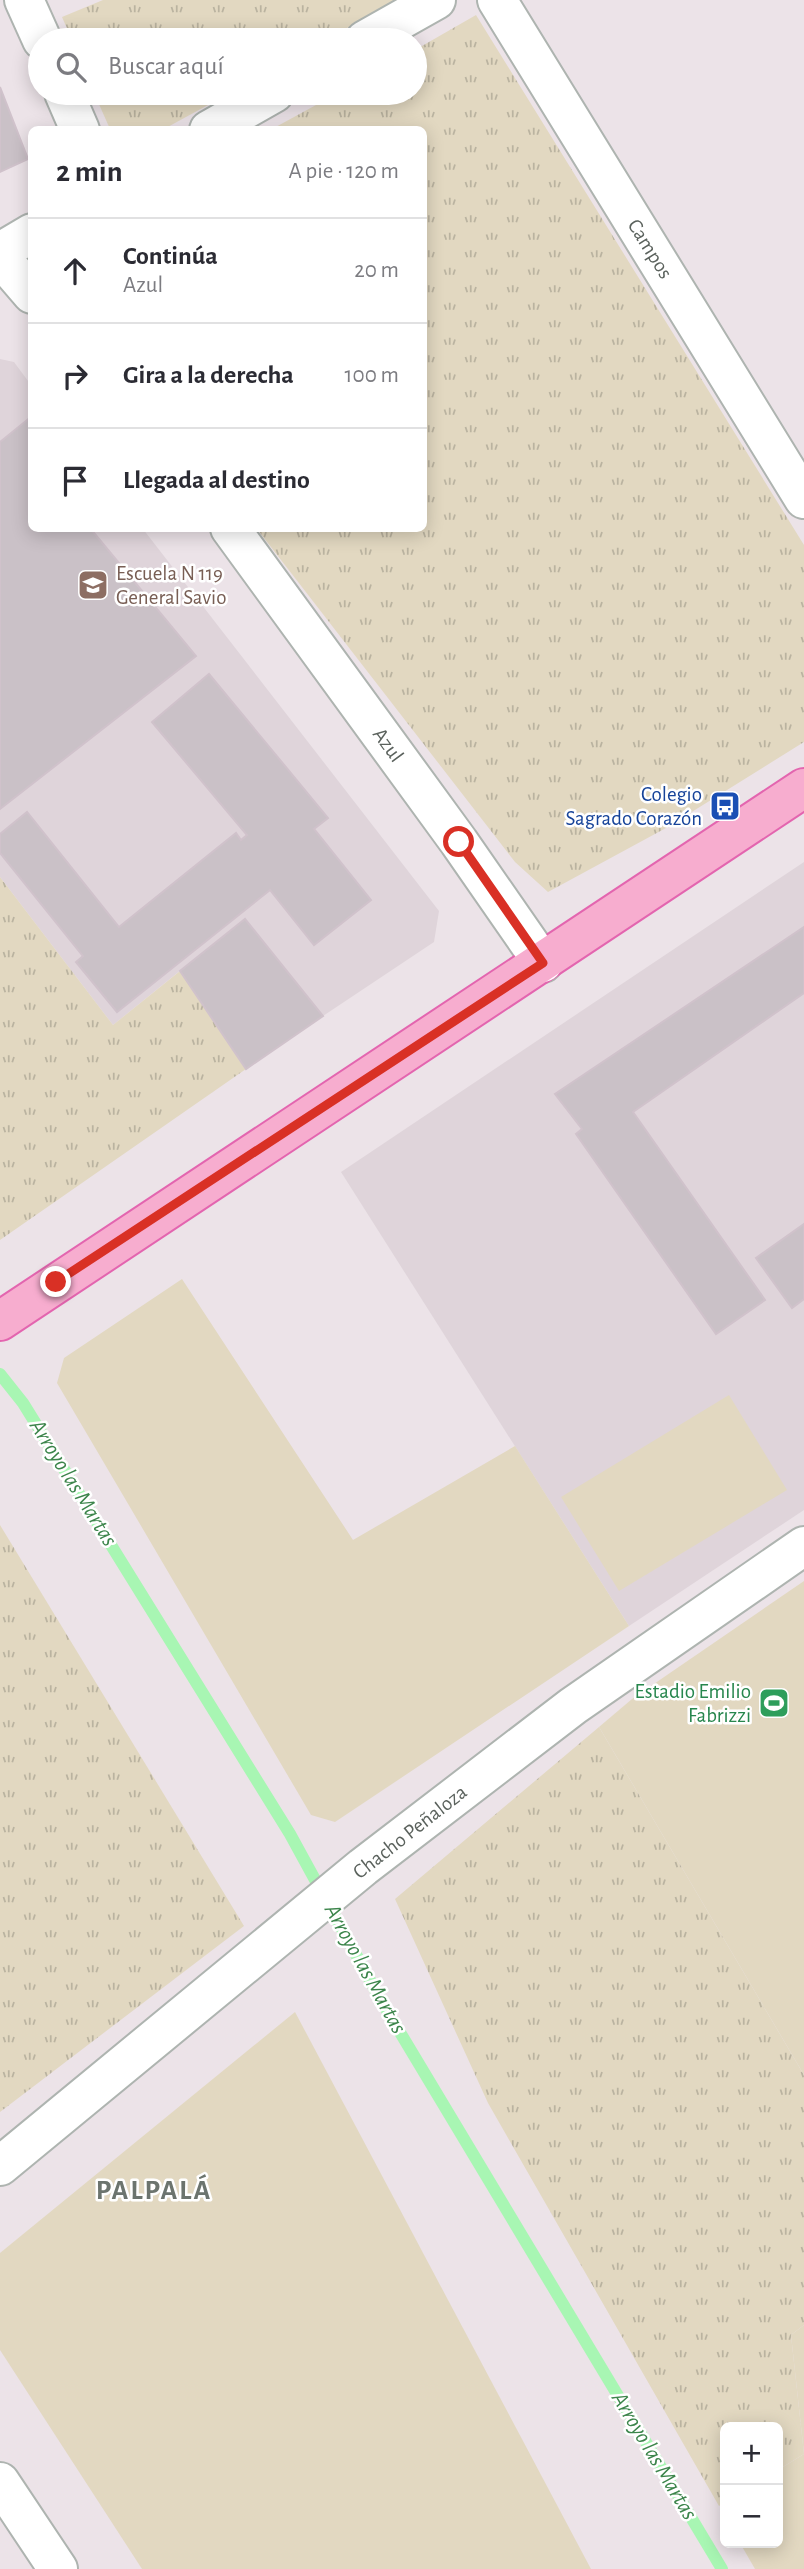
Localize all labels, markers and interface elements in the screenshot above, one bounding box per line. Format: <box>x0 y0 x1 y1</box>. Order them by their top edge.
search box <box>28 28 427 105</box>
icon: search <box>52 48 90 86</box>
text: Buscar aquí <box>108 53 224 79</box>
text: 2 min <box>56 157 123 187</box>
text: A pie · 120 m <box>288 160 399 183</box>
street label: Campos <box>624 215 676 283</box>
text: Continúa <box>123 243 218 269</box>
icon: ahead <box>56 252 94 290</box>
text: 20 m <box>354 259 399 282</box>
text: Azul <box>123 274 163 297</box>
icon: right <box>56 357 94 395</box>
text: Gira a la derecha <box>123 362 294 388</box>
text: 100 m <box>345 364 399 387</box>
icon: arrive <box>56 462 94 500</box>
text: Llegada al destino <box>123 467 310 493</box>
place label: Escuela N 119 General Savio <box>116 563 227 608</box>
school or university icon: Escuela N 119 General Savio <box>76 568 110 602</box>
street label: Azul <box>369 724 407 766</box>
place label: Colegio Sagrado Corazón <box>566 784 702 829</box>
bus stop icon: Colegio Sagrado Corazón <box>708 789 742 823</box>
route start <box>443 826 474 857</box>
route end <box>40 1266 71 1297</box>
water label: Arroyo las Martas <box>25 1415 121 1550</box>
place label: Estadio Emilio Fabrizzi <box>635 1681 751 1726</box>
sports icon: Estadio Emilio Fabrizzi <box>757 1686 791 1720</box>
street label: Chacho Peñaloza <box>349 1781 471 1883</box>
water label: Arroyo las Martas <box>319 1899 410 2038</box>
district label: PALPALÁ <box>96 2174 212 2205</box>
water label: Arroyo las Martas <box>606 2387 701 2524</box>
map controls <box>720 2422 783 2548</box>
button: + <box>720 2422 783 2485</box>
button: − <box>720 2485 783 2548</box>

